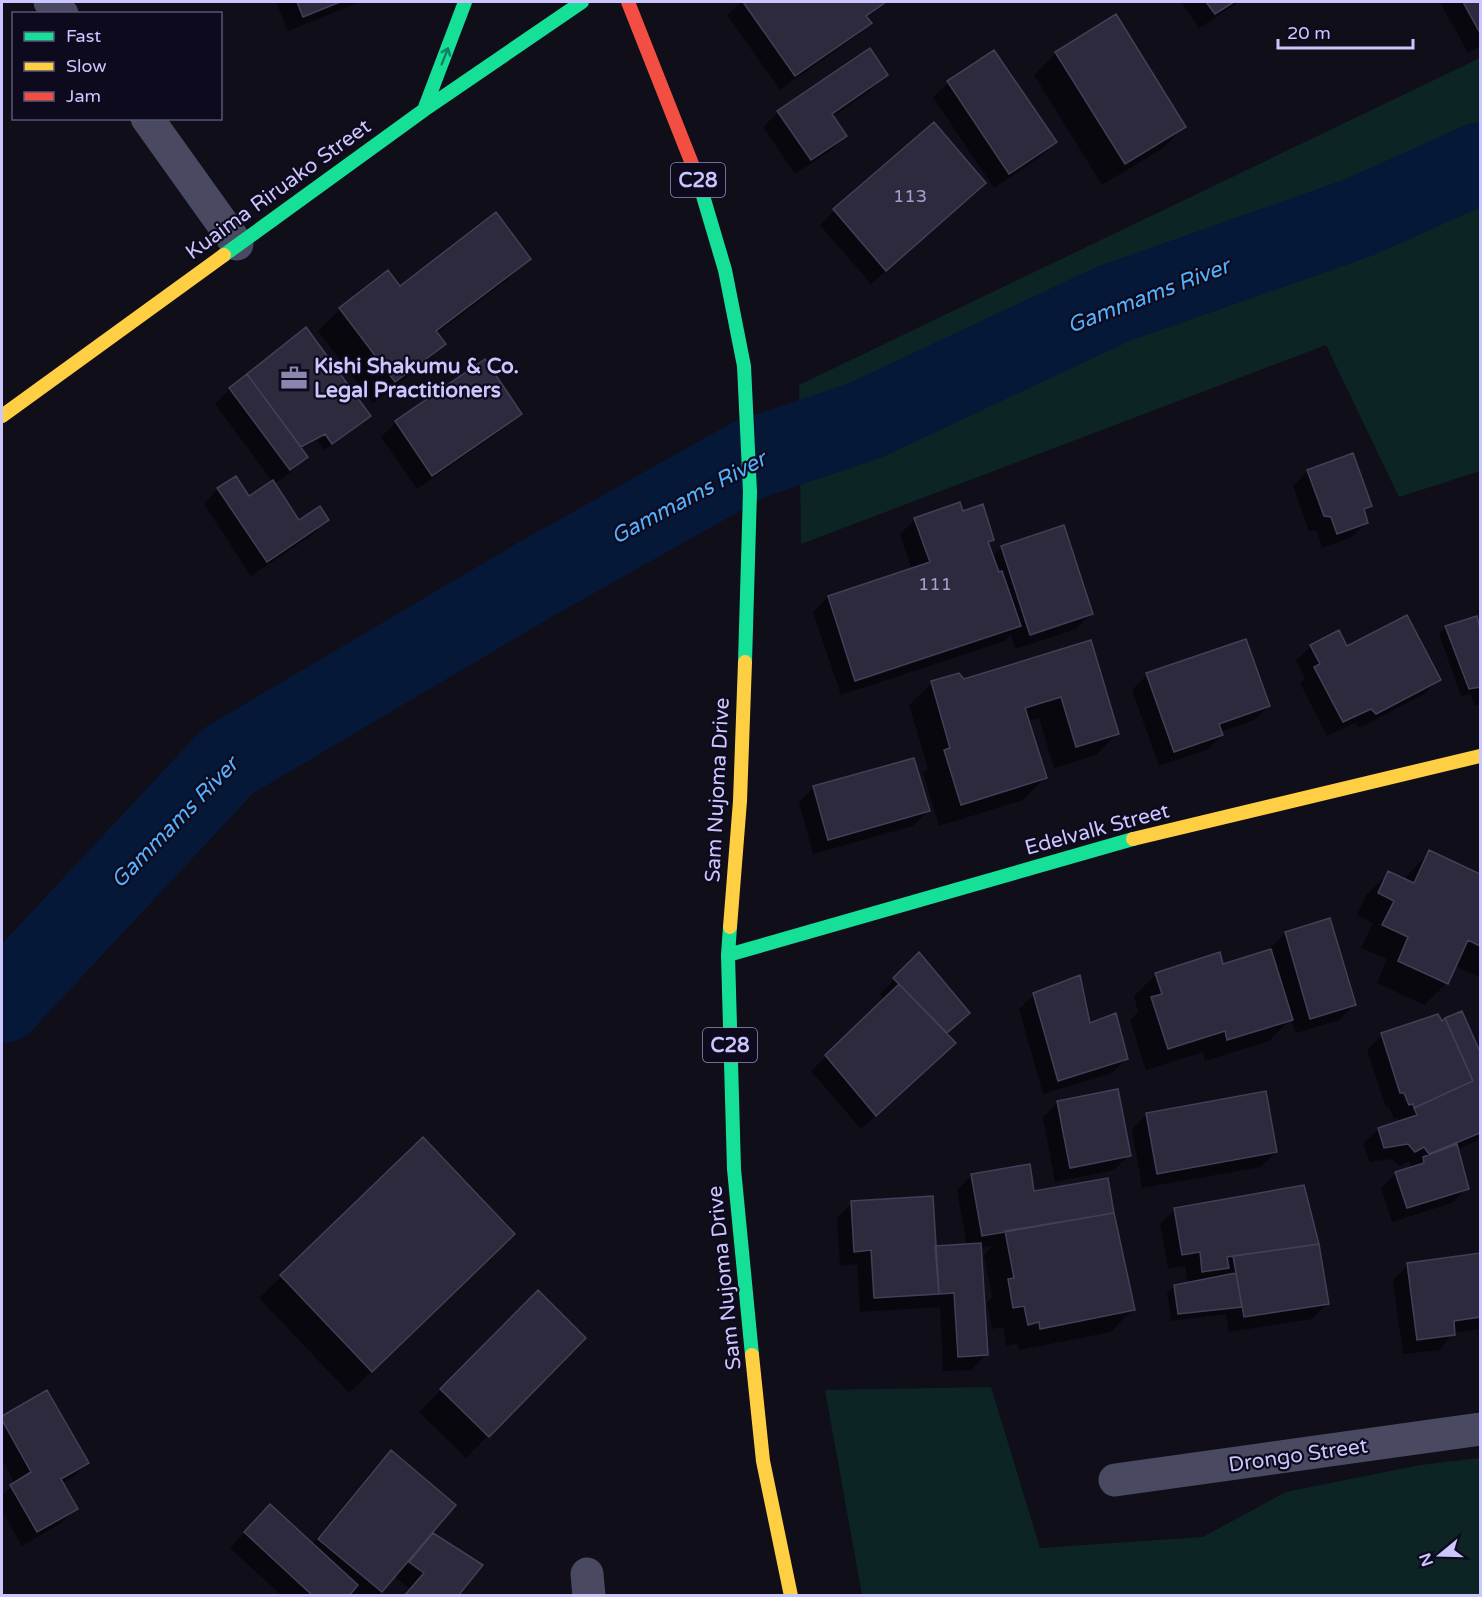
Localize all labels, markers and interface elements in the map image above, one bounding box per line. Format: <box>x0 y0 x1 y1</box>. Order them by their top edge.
legend <box>12 12 222 120</box>
scale bar <box>1278 12 1413 50</box>
text: 20 m <box>1287 22 1331 44</box>
text: Fast <box>66 25 101 47</box>
one-way arrow <box>440 47 451 66</box>
text: Slow <box>66 55 107 77</box>
text: Jam <box>66 85 101 107</box>
street label: Kuaima Riruako Street <box>181 114 376 265</box>
road number: C28 <box>671 163 725 197</box>
house number: 113 <box>893 185 927 207</box>
water label: Gammams River <box>1064 252 1236 339</box>
place label: Kishi Shakumu & Co. Legal Practitioners <box>314 354 519 403</box>
office icon: Kishi Shakumu & Co. Legal Practitioners <box>279 363 309 393</box>
water label: Gammams River <box>607 445 773 550</box>
house number: 111 <box>918 573 952 595</box>
street label: Sam Nujoma Drive <box>700 697 735 883</box>
water label: Gammams River <box>106 750 246 894</box>
street label: Edelvalk Street <box>1022 798 1172 861</box>
road number: C28 <box>703 1028 757 1062</box>
street label: Sam Nujoma Drive <box>702 1184 747 1371</box>
street label: Drongo Street <box>1227 1433 1369 1478</box>
north arrow <box>1410 1525 1470 1585</box>
text: N <box>1415 1550 1438 1569</box>

